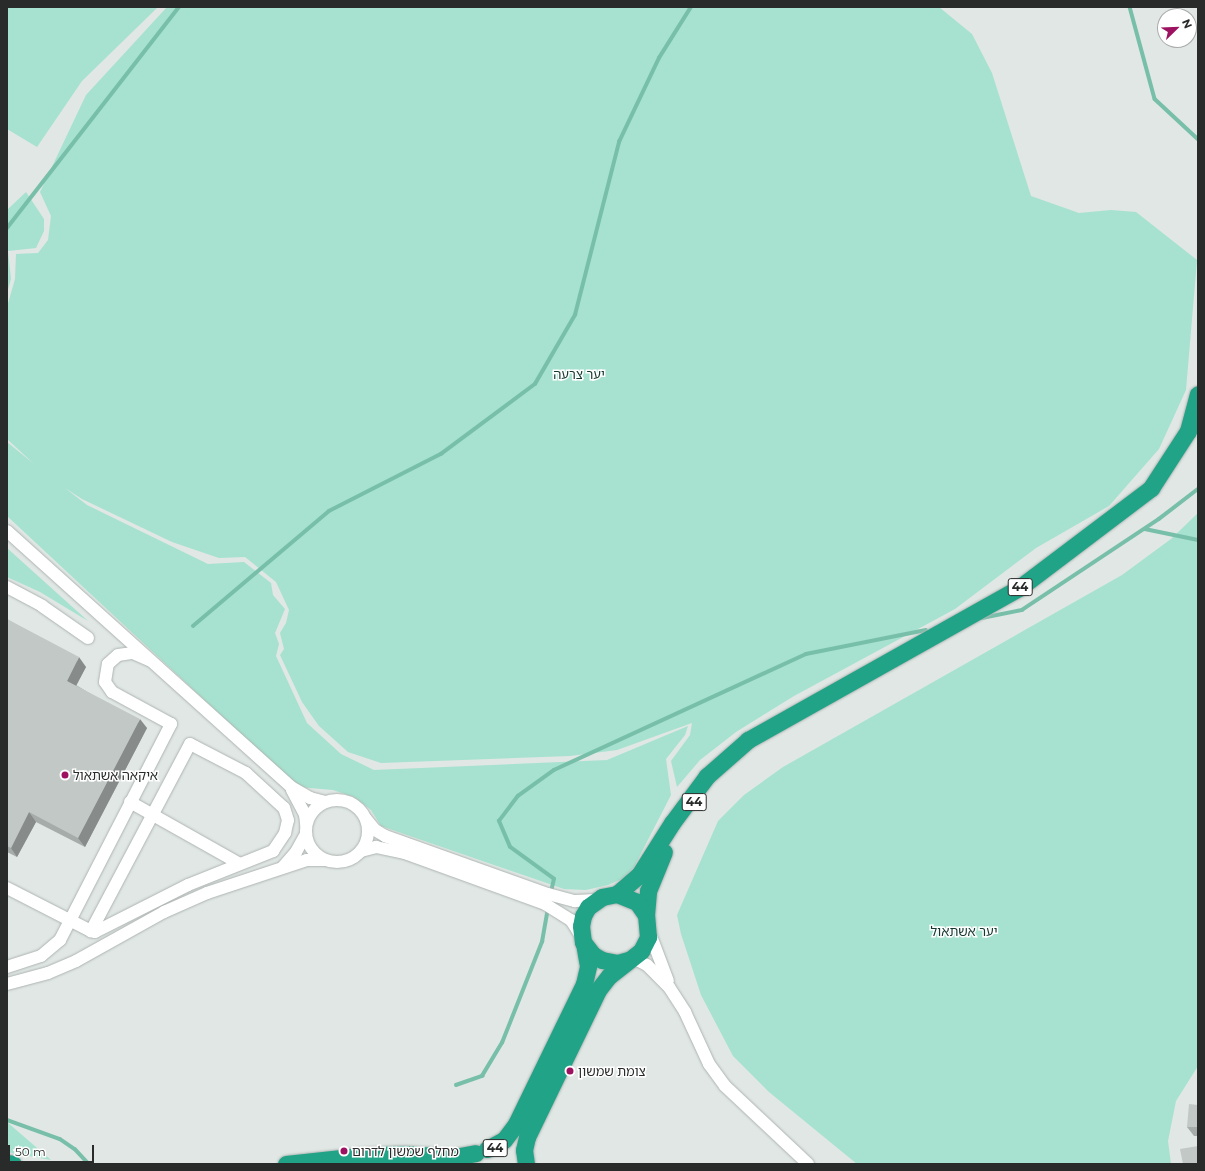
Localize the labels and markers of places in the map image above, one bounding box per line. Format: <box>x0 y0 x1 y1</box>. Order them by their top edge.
place label: איקאה אשתאול <box>73 767 158 783</box>
marker: איקאה אשתאול <box>60 770 70 780</box>
place label: צומת שמשון <box>578 1063 646 1079</box>
marker: צומת שמשון <box>565 1066 575 1076</box>
place label: מחלף שמשון לדרום <box>352 1143 459 1159</box>
marker: מחלף שמשון לדרום <box>339 1146 349 1156</box>

